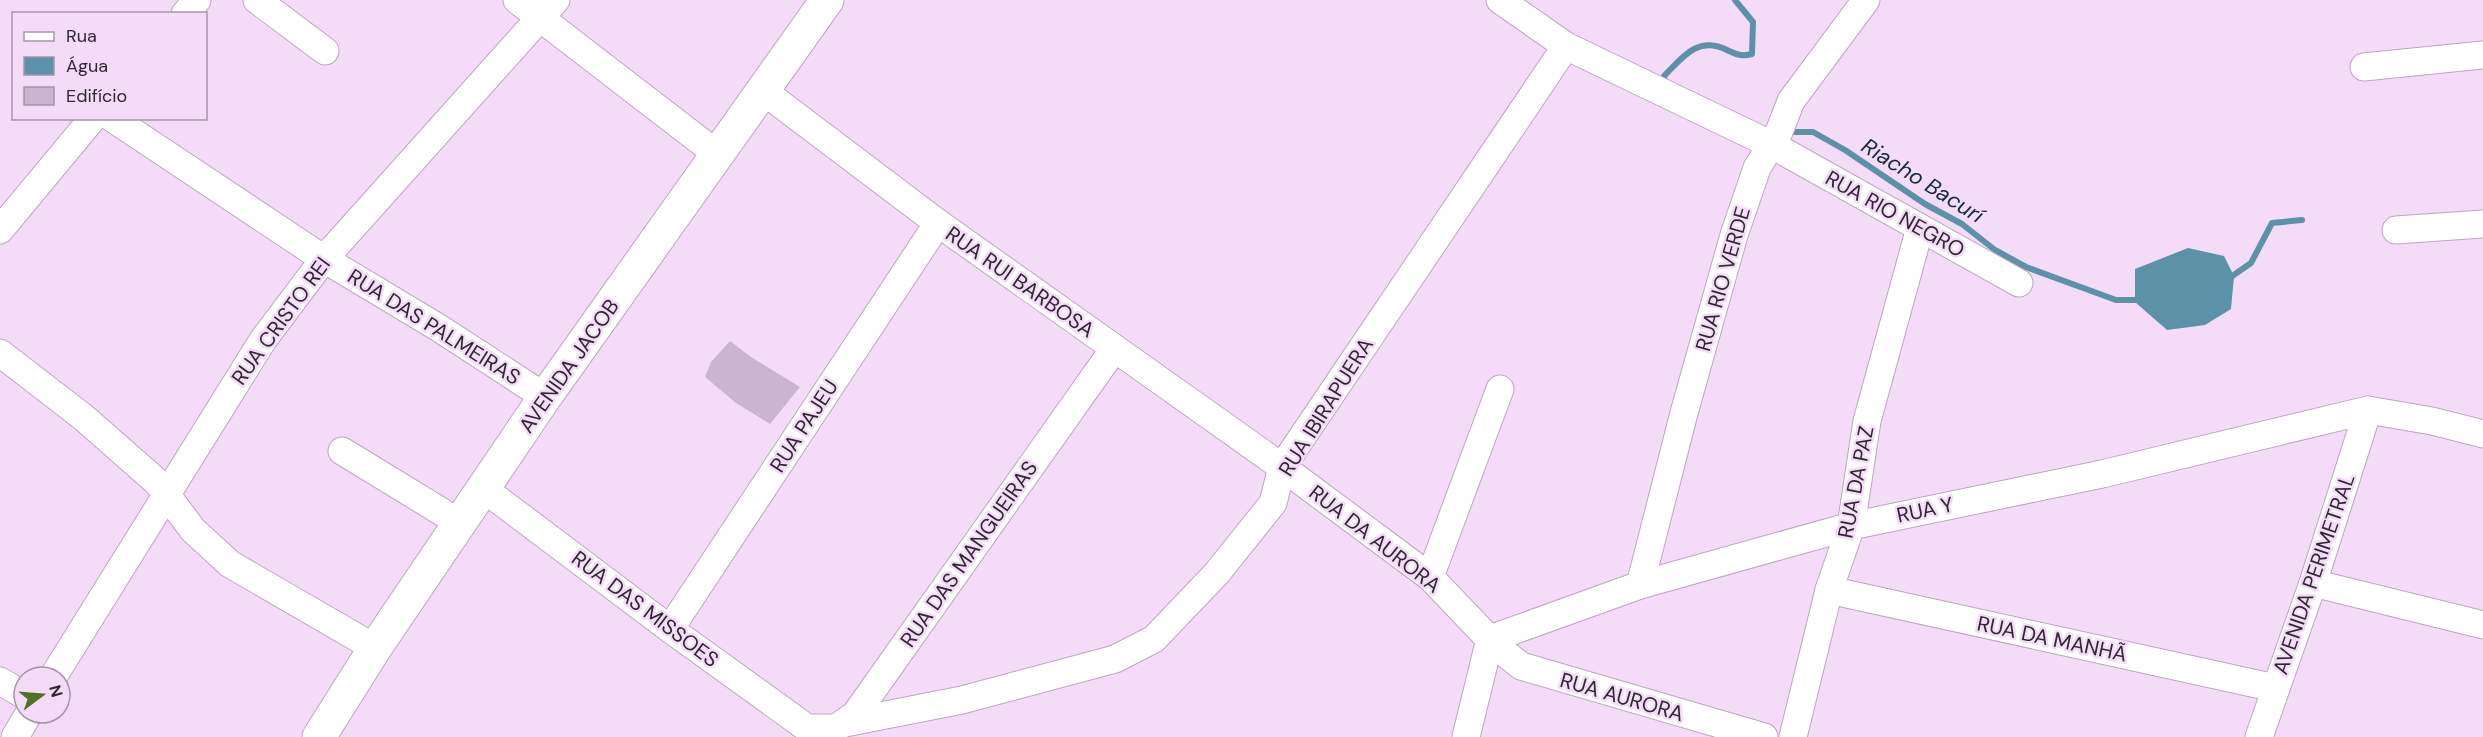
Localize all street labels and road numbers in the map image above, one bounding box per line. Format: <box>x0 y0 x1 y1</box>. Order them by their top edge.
street label: RUA RIO NEGRO <box>1820 164 1970 264</box>
street label: RUA RIO VERDE <box>1689 203 1757 355</box>
street label: RUA RUI BARBOSA <box>940 220 1100 344</box>
street label: RUA CRISTO REI <box>225 251 337 391</box>
street label: RUA DAS PALMEIRAS <box>342 262 526 392</box>
street label: AVENIDA JACOB <box>512 294 626 438</box>
street label: RUA IBIRAPUERA <box>1272 332 1380 482</box>
street label: RUA PAJEU <box>764 374 844 478</box>
street label: RUA DA PAZ <box>1831 424 1881 540</box>
street label: RUA DAS MANGUEIRAS <box>894 455 1044 653</box>
street label: AVENIDA PERIMETRAL <box>2267 470 2361 678</box>
street label: RUA DA AURORA <box>1303 479 1447 599</box>
street label: RUA Y <box>1894 490 1956 530</box>
street label: RUA DAS MISSOES <box>566 544 724 674</box>
street label: RUA DA MANHÃ <box>1975 609 2130 669</box>
street label: RUA AURORA <box>1557 666 1687 728</box>

